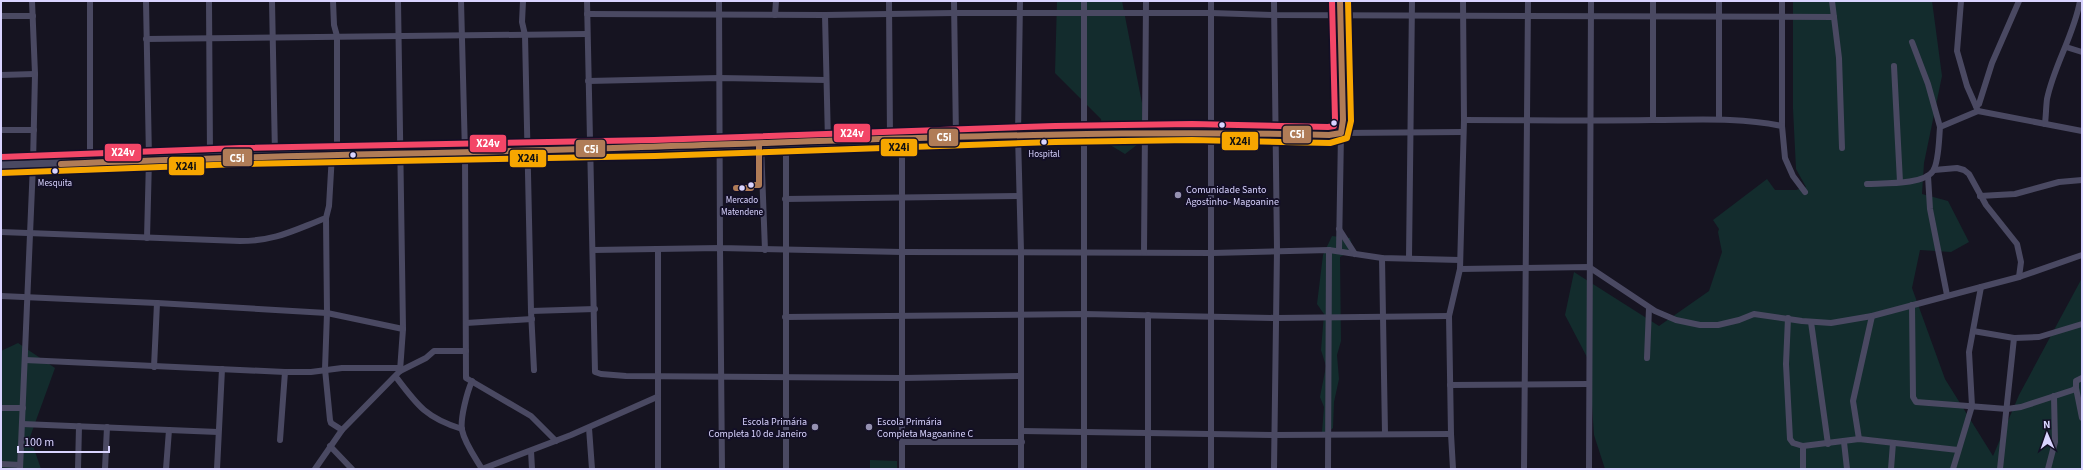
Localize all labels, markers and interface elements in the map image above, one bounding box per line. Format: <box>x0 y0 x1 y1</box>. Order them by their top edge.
unlabelled marker <box>1329 118 1339 128</box>
unlabelled marker <box>1217 120 1227 130</box>
line badge: X24v <box>833 123 871 143</box>
line badge: C5i <box>1282 125 1312 144</box>
text: X24v <box>840 126 864 141</box>
text: C5i <box>1289 127 1305 142</box>
line badge: C5i <box>928 128 959 147</box>
text: C5i <box>936 130 952 145</box>
line badge: X24i <box>1221 131 1259 151</box>
line badge: X24v <box>469 134 507 153</box>
text: X24i <box>1230 134 1250 149</box>
text: X24v <box>476 136 500 151</box>
marker: Hospital <box>1039 137 1049 147</box>
line badge: X24i <box>880 138 918 157</box>
line badge: C5i <box>575 139 606 158</box>
text: X24i <box>889 140 909 155</box>
text: C5i <box>583 142 599 157</box>
line badge: X24v <box>104 143 142 162</box>
text: X24v <box>111 145 135 160</box>
line badge: C5i <box>222 148 253 167</box>
place label: Hospital <box>1028 148 1060 161</box>
line badge: X24i <box>509 149 547 168</box>
unlabelled marker <box>348 150 358 160</box>
text: C5i <box>229 151 245 166</box>
text: X24i <box>518 151 538 166</box>
line badge: X24i <box>168 156 205 176</box>
text: X24i <box>176 159 196 174</box>
marker: Mesquita <box>50 166 60 176</box>
place label: Mesquita <box>38 177 72 190</box>
unlabelled marker <box>746 180 756 190</box>
marker: Mercado Matendene <box>737 183 747 193</box>
place label: Comunidade Santo Agostinho- Magoanine <box>1186 183 1279 209</box>
marker: Comunidade Santo Agostinho- Magoanine <box>1173 190 1183 200</box>
place label: Mercado Matendene <box>721 194 764 219</box>
north arrow <box>2027 414 2067 454</box>
place label: Escola Primária Completa 10 de Janeiro <box>708 415 807 441</box>
place label: Escola Primária Completa Magoanine C <box>877 415 973 441</box>
text: N <box>2043 417 2051 432</box>
marker: Escola Primária Completa 10 de Janeiro <box>810 422 820 432</box>
marker: Escola Primária Completa Magoanine C <box>864 422 874 432</box>
scale bar <box>18 428 109 454</box>
text: 100 m <box>24 434 54 451</box>

